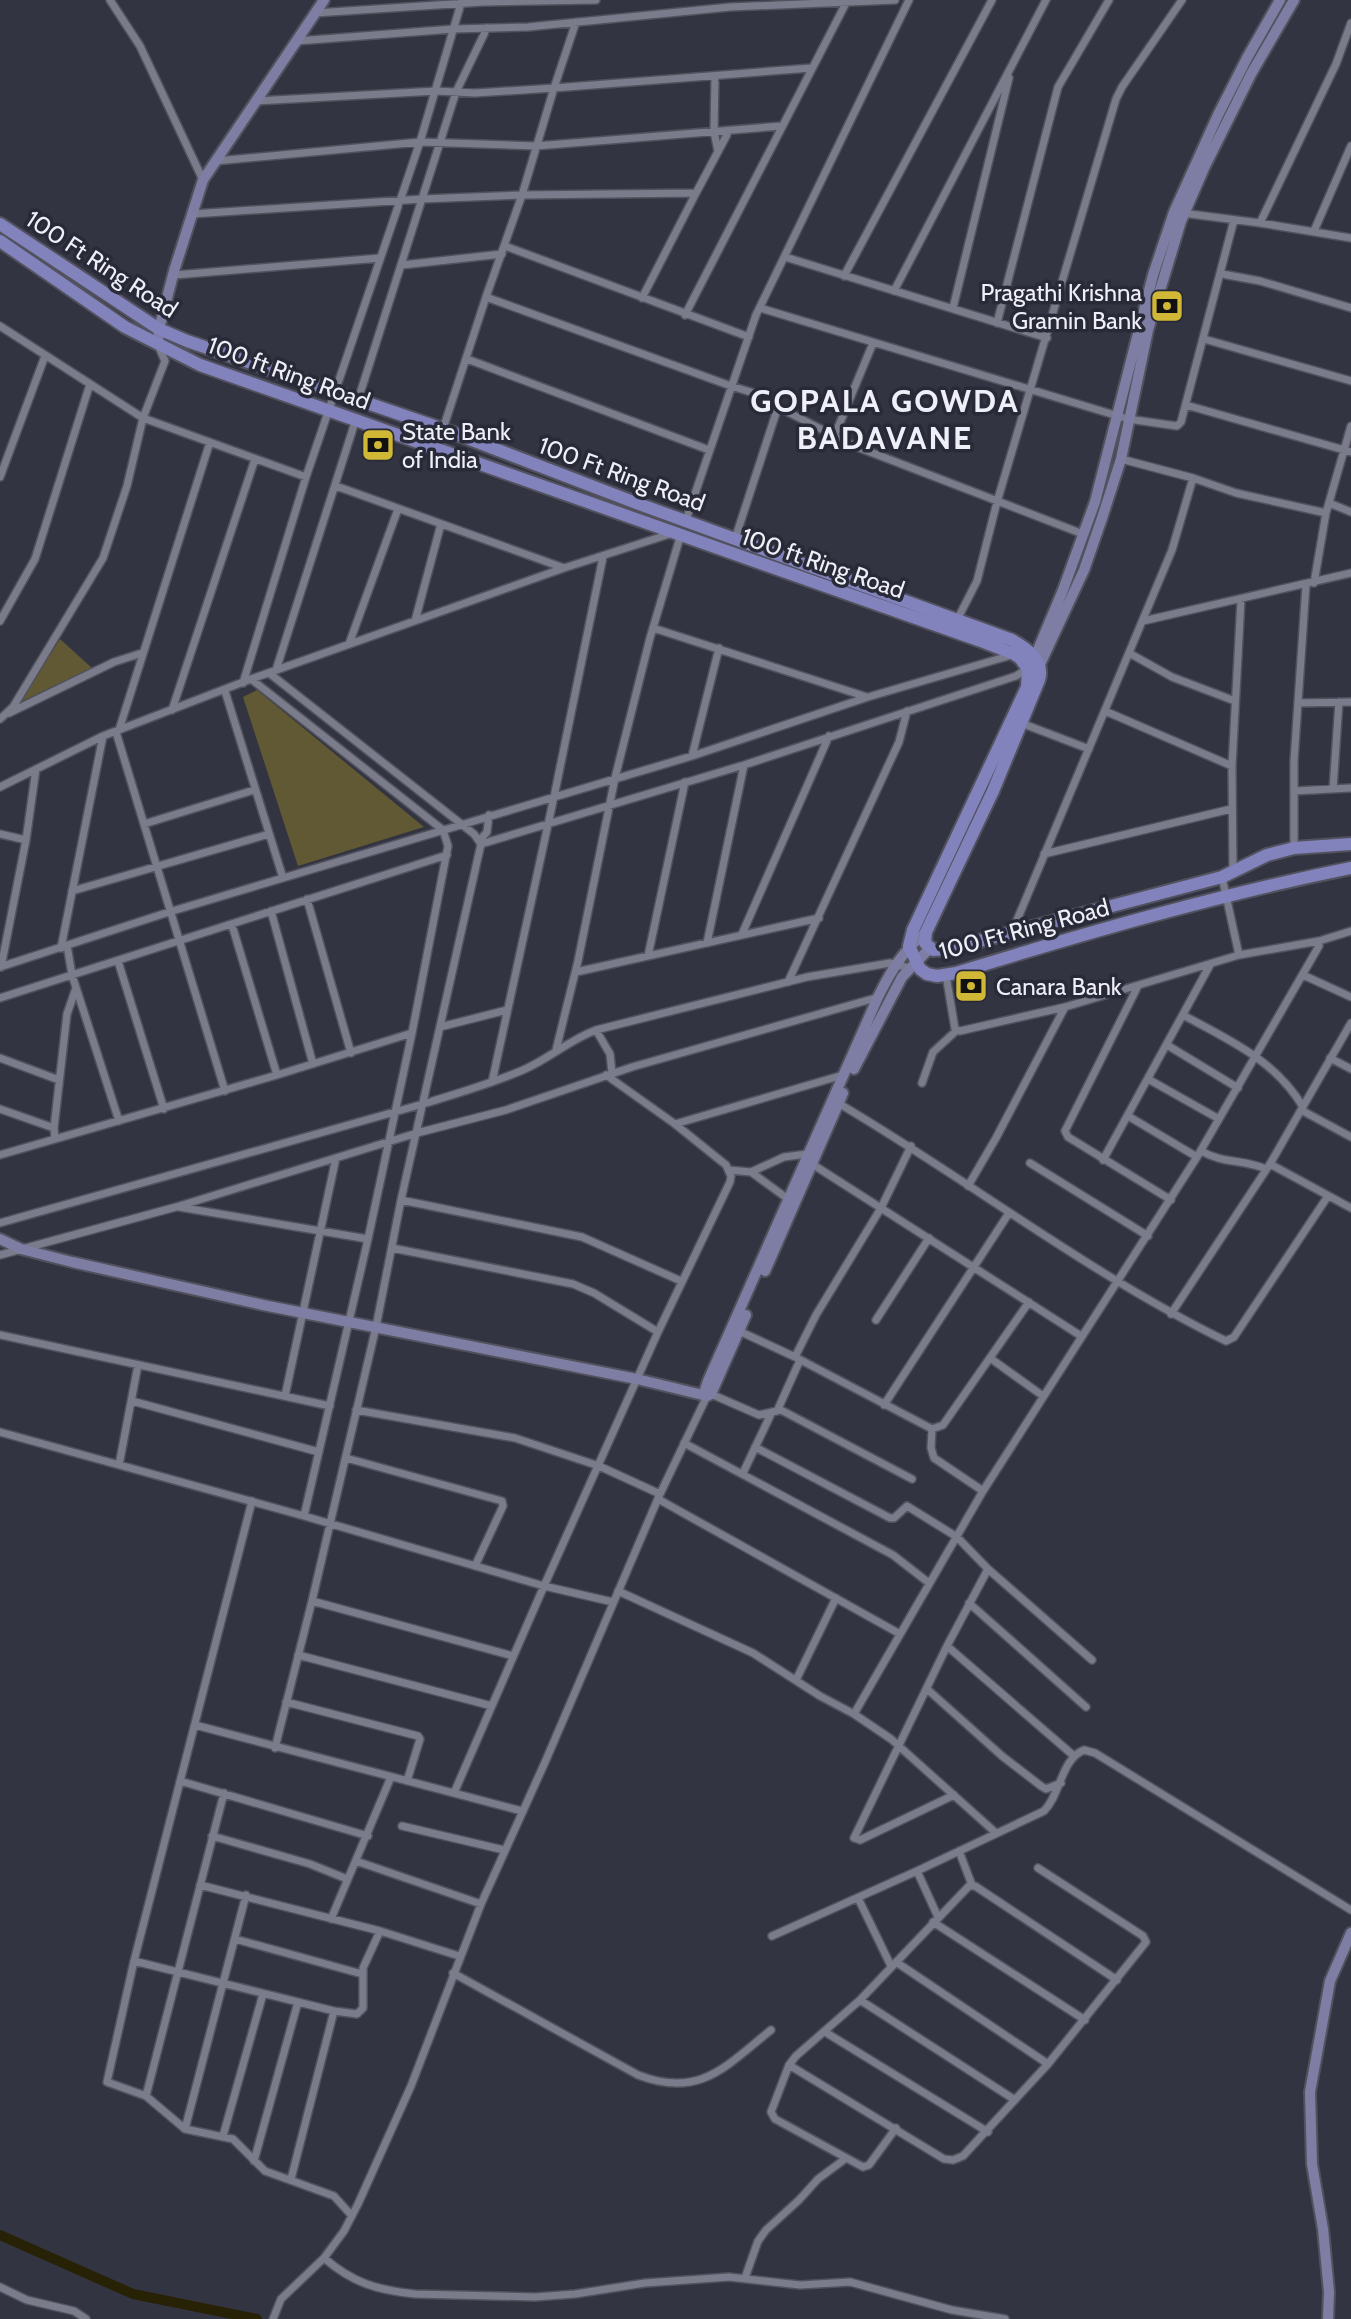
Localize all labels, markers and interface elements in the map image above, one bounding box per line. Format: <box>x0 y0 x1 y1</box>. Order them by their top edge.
street label: 100 Ft Ring Road <box>21 204 183 324</box>
place label: Pragathi Krishna Gramin Bank <box>981 278 1142 335</box>
bank icon: Pragathi Krishna Gramin Bank <box>1148 287 1186 325</box>
street label: 100 ft Ring Road <box>204 330 374 416</box>
district label: GOPALA GOWDA BADAVANE <box>750 381 1020 457</box>
place label: State Bank of India <box>402 417 511 474</box>
bank icon: State Bank of India <box>359 426 397 464</box>
street label: 100 Ft Ring Road <box>535 430 709 518</box>
street label: 100 ft Ring Road <box>738 522 908 604</box>
street label: 100 Ft Ring Road <box>936 892 1112 966</box>
bank icon: Canara Bank <box>952 967 990 1005</box>
place label: Canara Bank <box>996 972 1122 1001</box>

